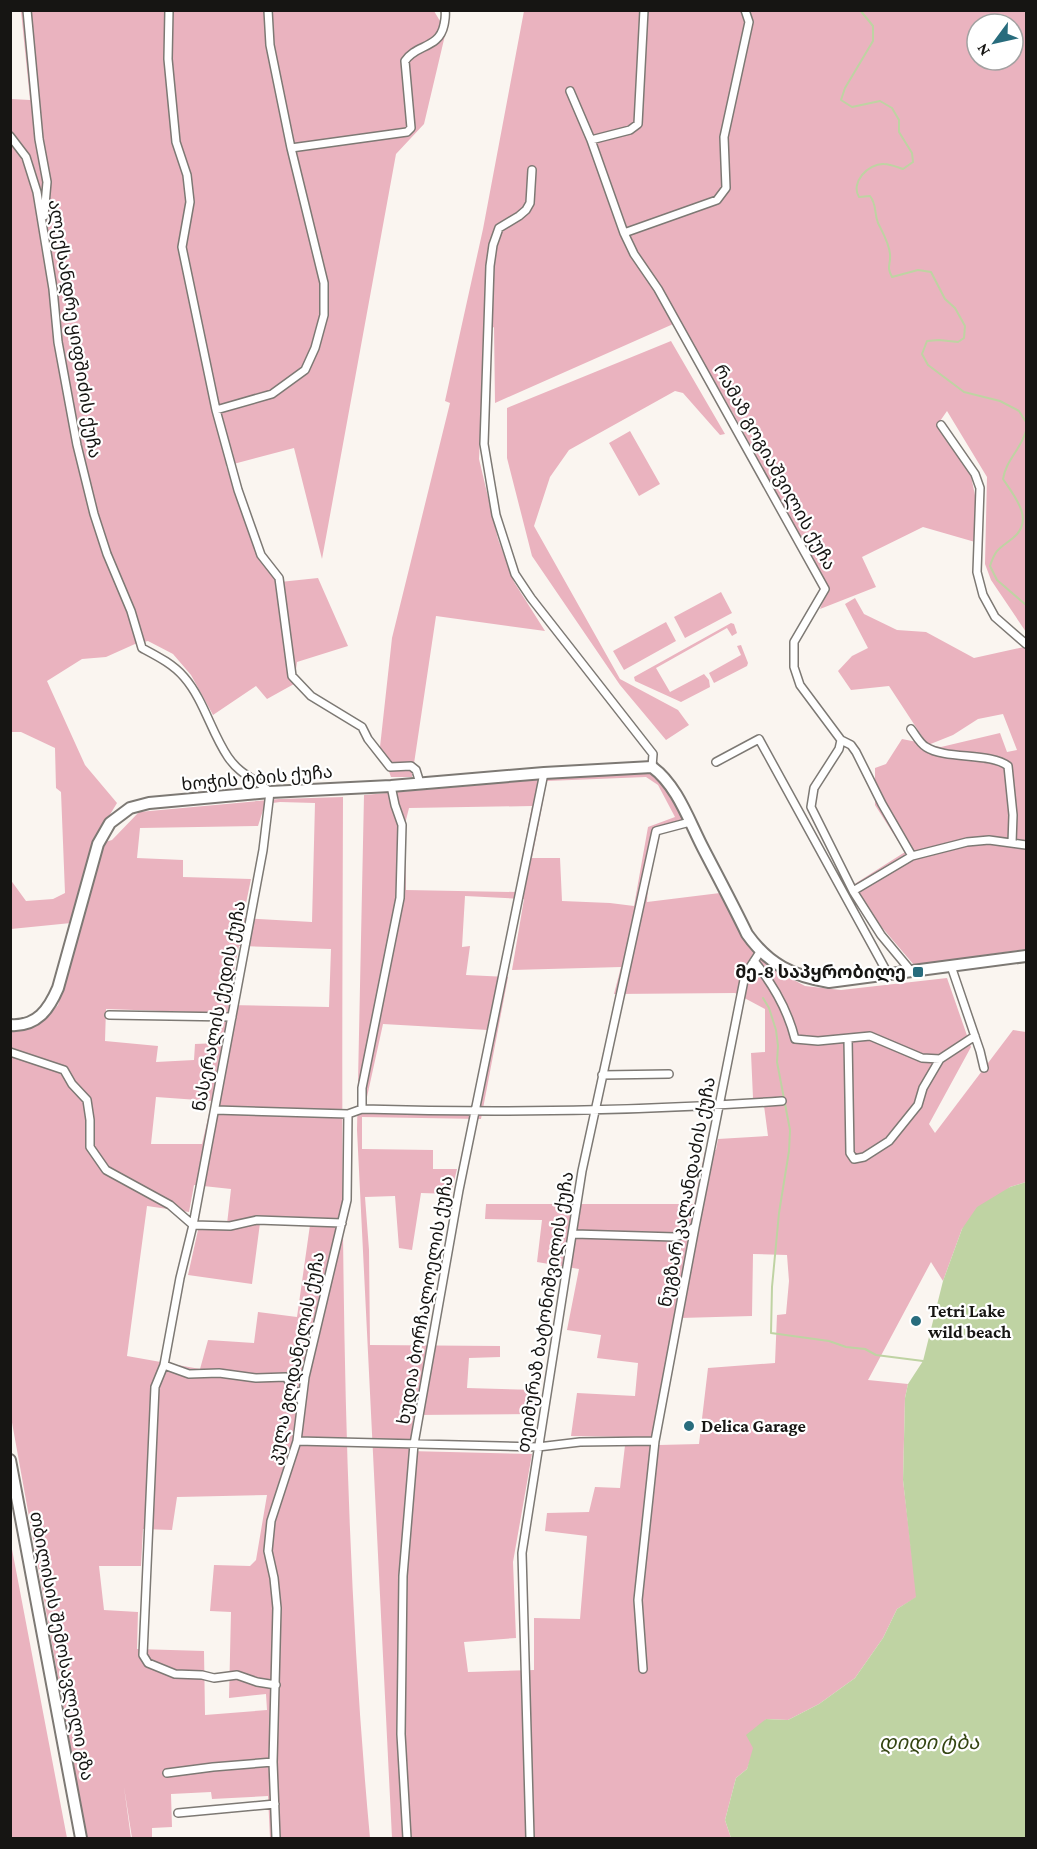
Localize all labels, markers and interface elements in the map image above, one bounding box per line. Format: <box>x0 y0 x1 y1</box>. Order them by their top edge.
north arrow <box>965 12 1025 72</box>
text: N <box>973 41 993 59</box>
street label: ალექსანდრე ყიფშიძის ქუჩა <box>44 198 105 460</box>
street label: რამაზ გოგიაშვილის ქუჩა <box>709 361 840 574</box>
street label: ხოჭის ტბის ქუჩა <box>181 761 333 796</box>
street label: ნასერალის ქედის ქუჩა <box>189 899 250 1113</box>
place label: მე-8 საპყრობილე <box>735 962 906 983</box>
marker: მე-8 საპყრობილე <box>911 965 925 979</box>
street label: ნუგზარ კალანდაძის ქუჩა <box>655 1075 720 1309</box>
street label: თეიმურაზ ბატონიშვილის ქუჩა <box>513 1170 578 1454</box>
street label: ხუდია ბორჩალოელის ქუჩა <box>393 1174 458 1426</box>
street label: კულა გლდანელის ქუჩა <box>264 1250 329 1466</box>
place label: Tetri Lake wild beach <box>927 1301 1012 1342</box>
marker: Tetri Lake wild beach <box>909 1314 923 1328</box>
place label: Delica Garage <box>701 1416 806 1436</box>
marker: Delica Garage <box>682 1419 696 1433</box>
street label: თბილისის შემოსავლელი გზა <box>25 1510 98 1783</box>
water label: დიდი ტბა <box>879 1731 980 1754</box>

